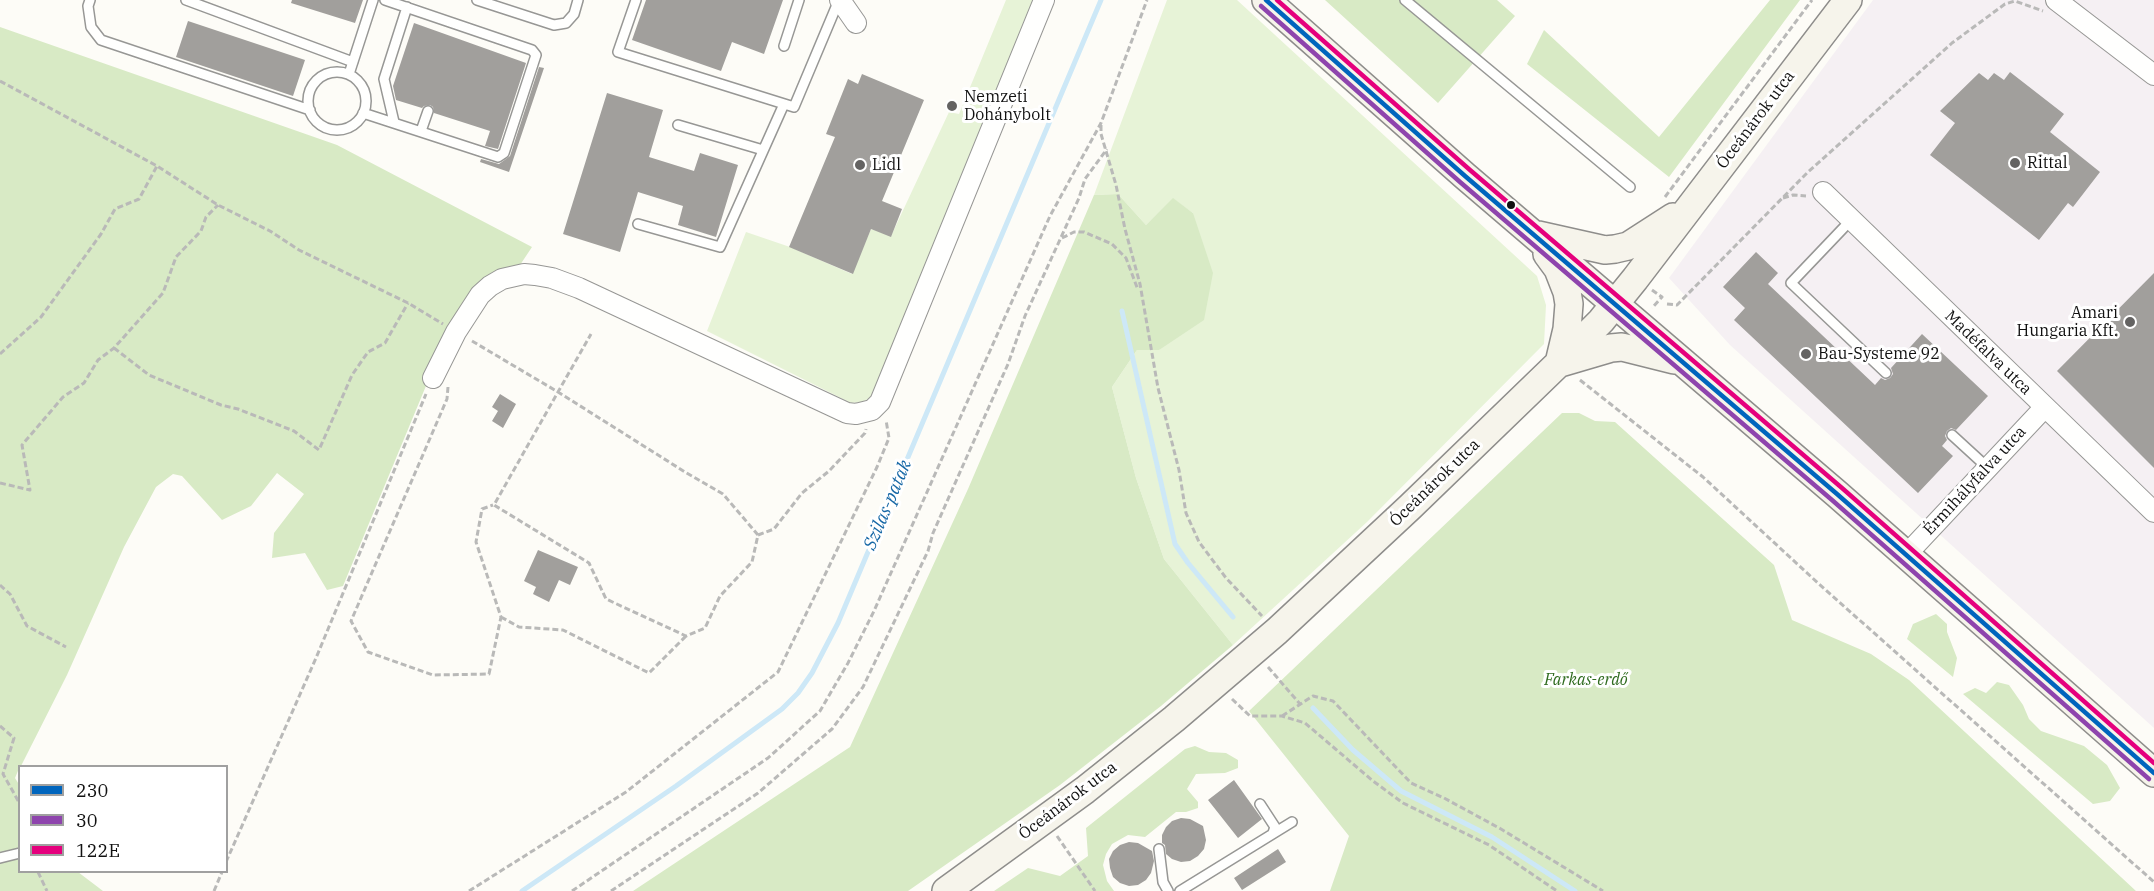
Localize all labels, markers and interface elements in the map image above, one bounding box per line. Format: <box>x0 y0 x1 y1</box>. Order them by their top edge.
street label: Óceánárok utca <box>1713 67 1799 173</box>
place label: Nemzeti Dohánybolt <box>964 87 1051 125</box>
marker: Nemzeti Dohánybolt <box>945 99 959 113</box>
place label: Rittal <box>2027 153 2067 173</box>
place label: Lidl <box>872 155 901 175</box>
marker: Rittal <box>2008 156 2022 170</box>
marker: Lidl <box>853 158 867 172</box>
unlabelled marker <box>1505 199 1517 211</box>
place label: Amari Hungaria Kft. <box>2017 303 2118 341</box>
street label: Madéfalva utca <box>1941 307 2035 399</box>
marker: Amari Hungaria Kft. <box>2123 315 2137 329</box>
place label: Bau-Systeme 92 <box>1818 344 1940 364</box>
marker: Bau-Systeme 92 <box>1799 347 1813 361</box>
street label: Érmihályfalva utca <box>1920 423 2030 539</box>
street label: Óceánárok utca <box>1386 435 1484 531</box>
water label: Szilas-patak <box>859 457 917 553</box>
park label: Farkas-erdő <box>1544 670 1628 690</box>
street label: Óceánárok utca <box>1015 758 1121 844</box>
legend <box>18 765 228 873</box>
text: 230 <box>76 779 108 802</box>
text: 30 <box>76 809 98 832</box>
text: 122E <box>76 839 120 862</box>

